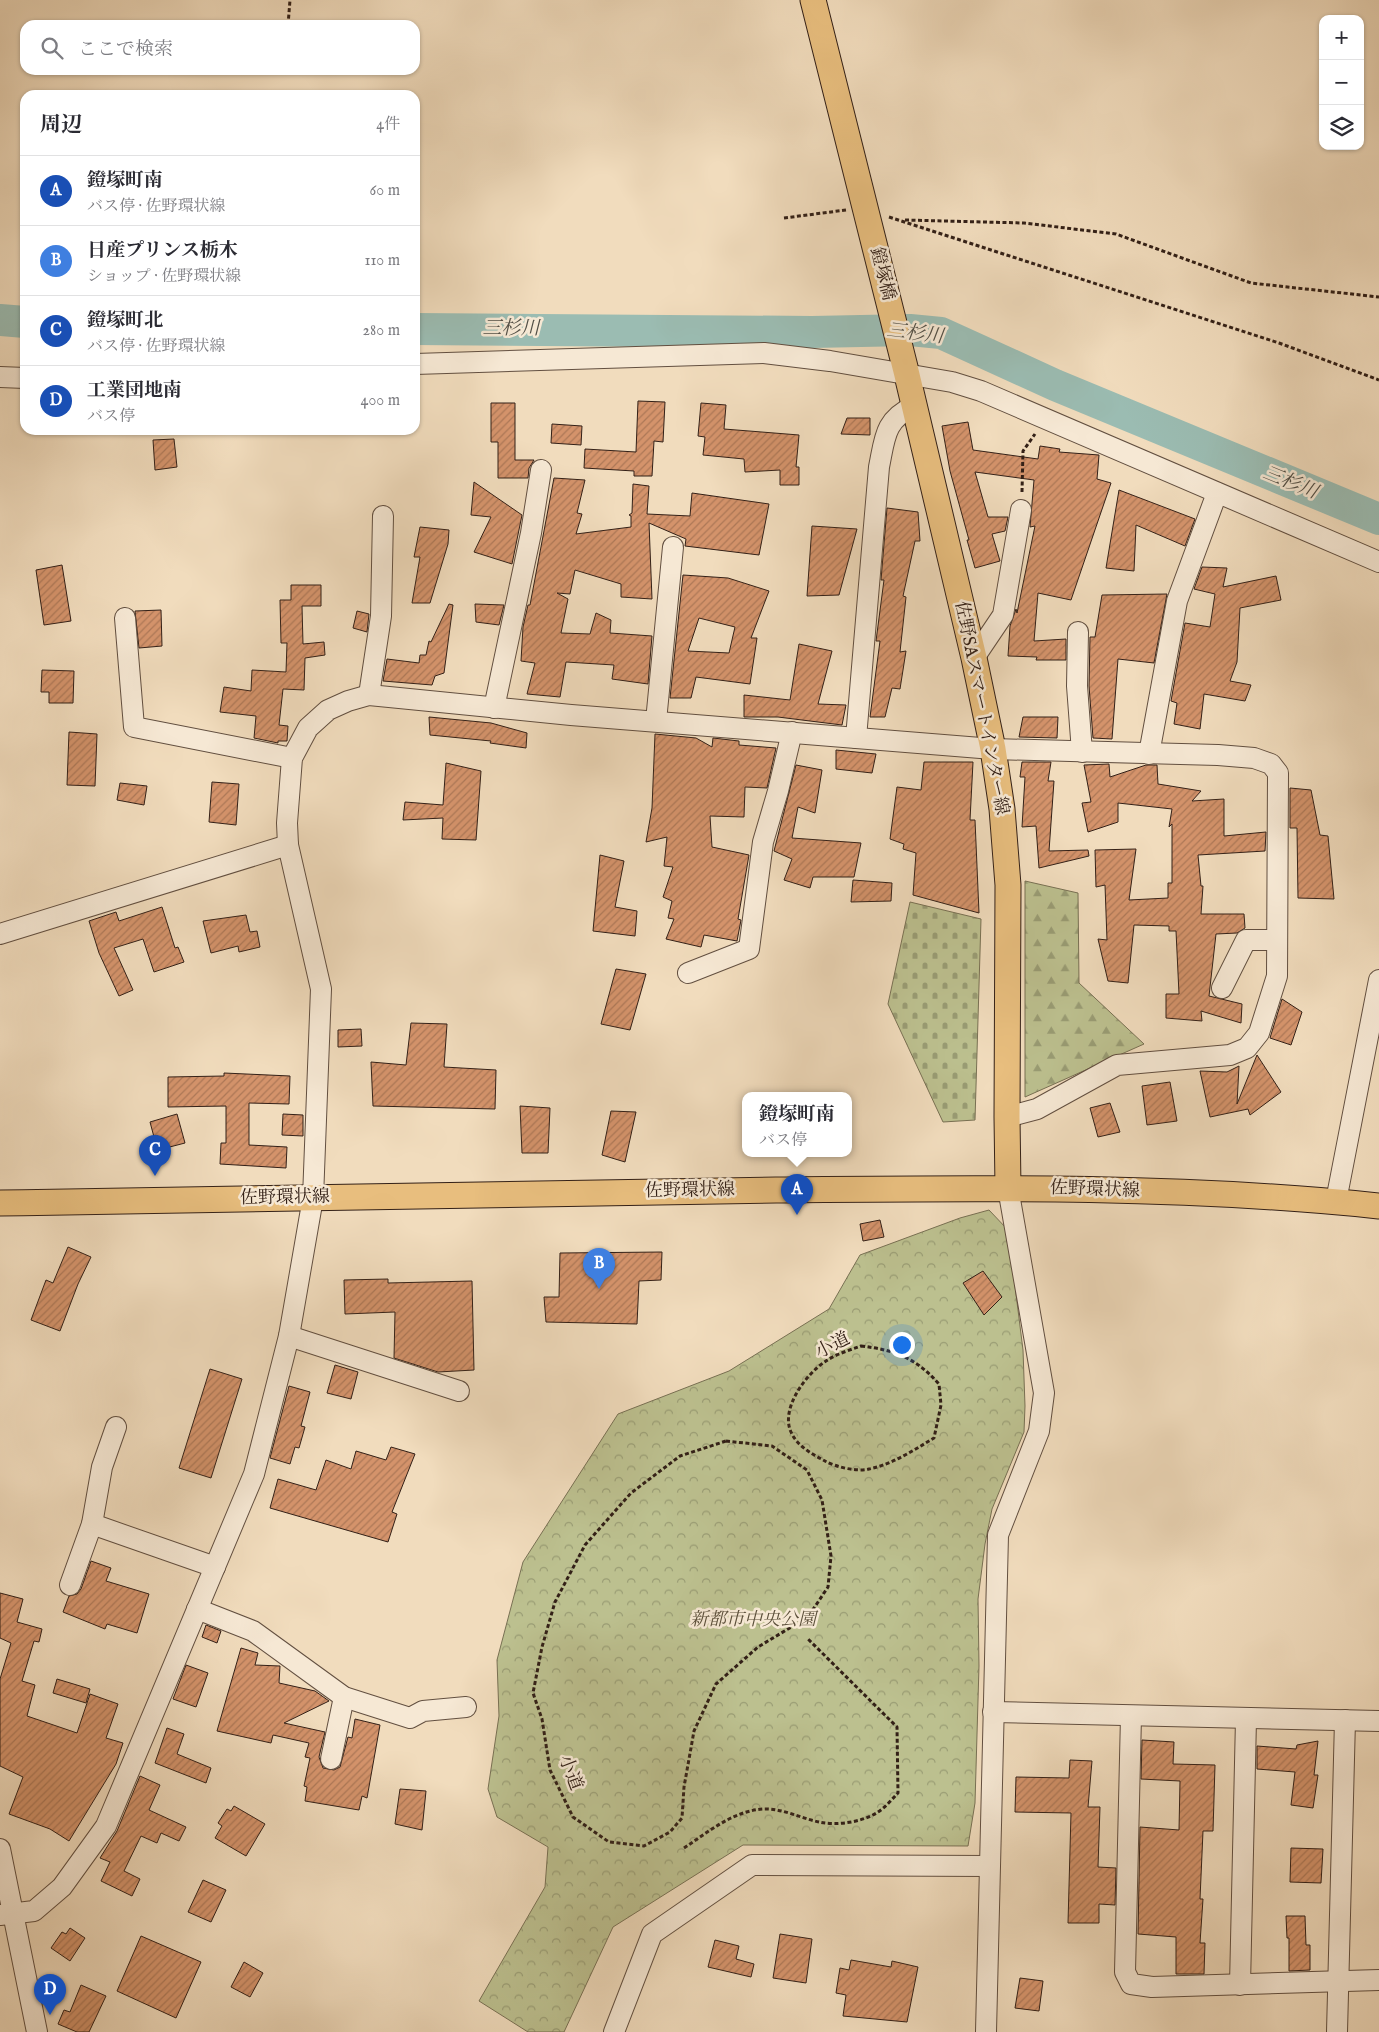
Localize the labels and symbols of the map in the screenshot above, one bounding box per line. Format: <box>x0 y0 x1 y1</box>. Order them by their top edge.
street label: 鐙塚橋 <box>864 245 900 303</box>
water label: 三杉川 <box>482 317 541 341</box>
water label: 三杉川 <box>885 319 947 350</box>
water label: 三杉川 <box>1259 461 1323 506</box>
street label: 佐野SAスマートインター線 <box>949 599 1013 817</box>
pin: C <box>139 1135 171 1176</box>
pin: A <box>781 1174 813 1215</box>
street label: 佐野環状線 <box>1050 1177 1140 1203</box>
street label: 佐野環状線 <box>645 1179 735 1203</box>
street label: 佐野環状線 <box>240 1186 330 1210</box>
pin: B <box>583 1248 615 1289</box>
street label: 小道 <box>812 1328 854 1364</box>
your location <box>889 1332 915 1358</box>
park label: 新都市中央公園 <box>690 1609 819 1632</box>
street label: 小道 <box>553 1752 587 1794</box>
pin: D <box>34 1974 66 2015</box>

